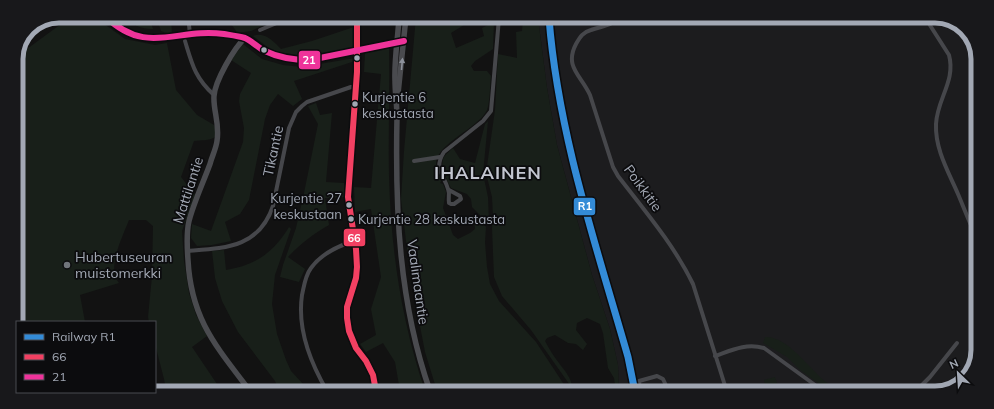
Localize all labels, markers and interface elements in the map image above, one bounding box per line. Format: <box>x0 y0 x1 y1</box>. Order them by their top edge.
unlabelled marker <box>259 45 269 55</box>
line badge: 21 <box>298 50 321 70</box>
text: 21 <box>302 53 316 67</box>
unlabelled marker <box>352 53 362 63</box>
one-way arrow <box>399 58 406 70</box>
place label: Kurjentie 6 keskustasta <box>362 89 434 121</box>
marker: Kurjentie 6 keskustasta <box>350 99 360 109</box>
street label: Tikantie <box>259 124 287 178</box>
street label: Mattilantie <box>169 154 207 226</box>
district label: IHALAINEN <box>434 161 542 184</box>
street label: Poikkitie <box>620 161 666 215</box>
place label: Kurjentie 27 keskustaan <box>270 190 342 222</box>
line badge: R1 <box>573 197 596 216</box>
text: R1 <box>578 199 593 213</box>
marker: Kurjentie 27 keskustaan <box>344 200 354 210</box>
place label: Kurjentie 28 keskustasta <box>358 211 505 227</box>
marker: Kurjentie 28 keskustasta <box>346 214 356 224</box>
line badge: 66 <box>343 228 366 247</box>
text: 66 <box>347 231 361 245</box>
street label: Vaalimaantie <box>403 238 433 326</box>
place label: Hubertuseuran muistomerkki <box>75 248 173 282</box>
marker: Hubertuseuran muistomerkki <box>62 260 72 270</box>
legend <box>16 321 156 393</box>
text: Railway R1 <box>52 329 116 344</box>
text: 66 <box>52 349 66 364</box>
north arrow <box>938 353 978 393</box>
text: N <box>947 356 960 372</box>
text: 21 <box>52 369 66 384</box>

